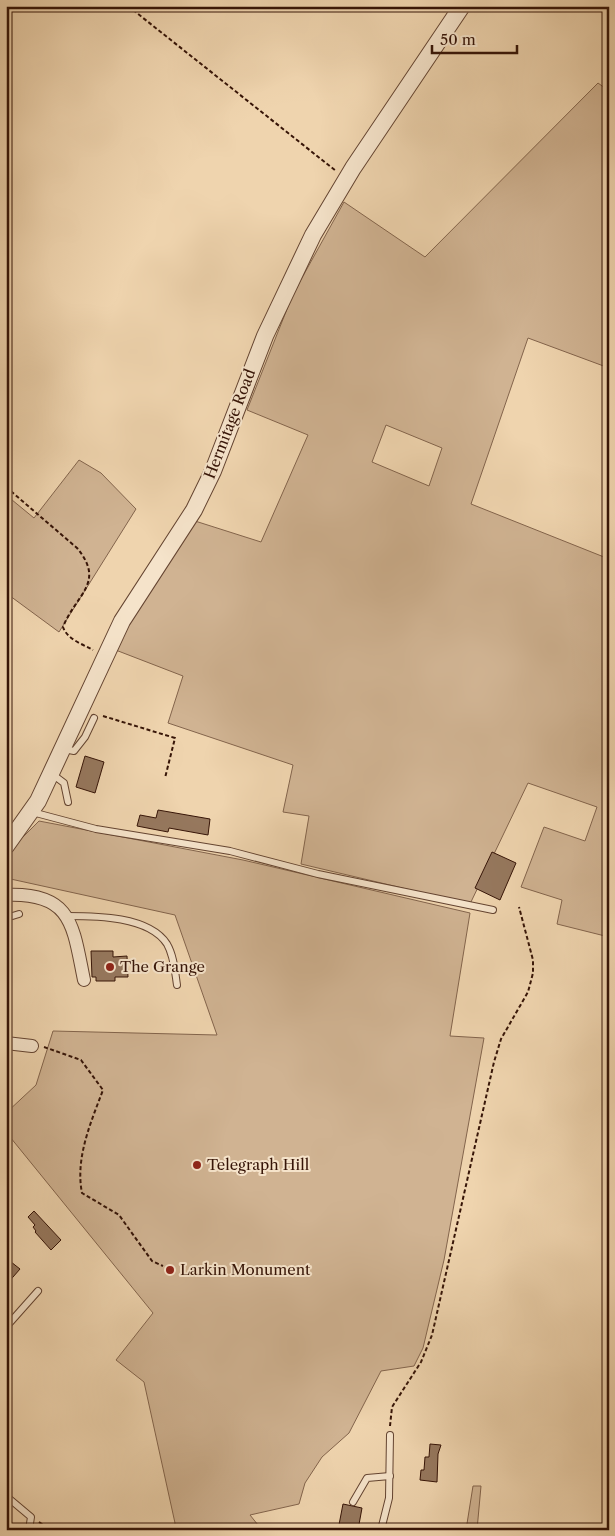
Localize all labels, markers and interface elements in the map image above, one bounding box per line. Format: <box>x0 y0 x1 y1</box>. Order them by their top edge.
scale bar <box>432 22 518 54</box>
text: 50 m <box>440 30 476 49</box>
street label: Hermitage Road <box>200 366 259 482</box>
place label: The Grange <box>120 957 205 976</box>
marker: The Grange <box>104 961 116 973</box>
place label: Telegraph Hill <box>207 1155 310 1174</box>
marker: Telegraph Hill <box>191 1159 203 1171</box>
place label: Larkin Monument <box>180 1260 311 1279</box>
marker: Larkin Monument <box>164 1264 176 1276</box>

